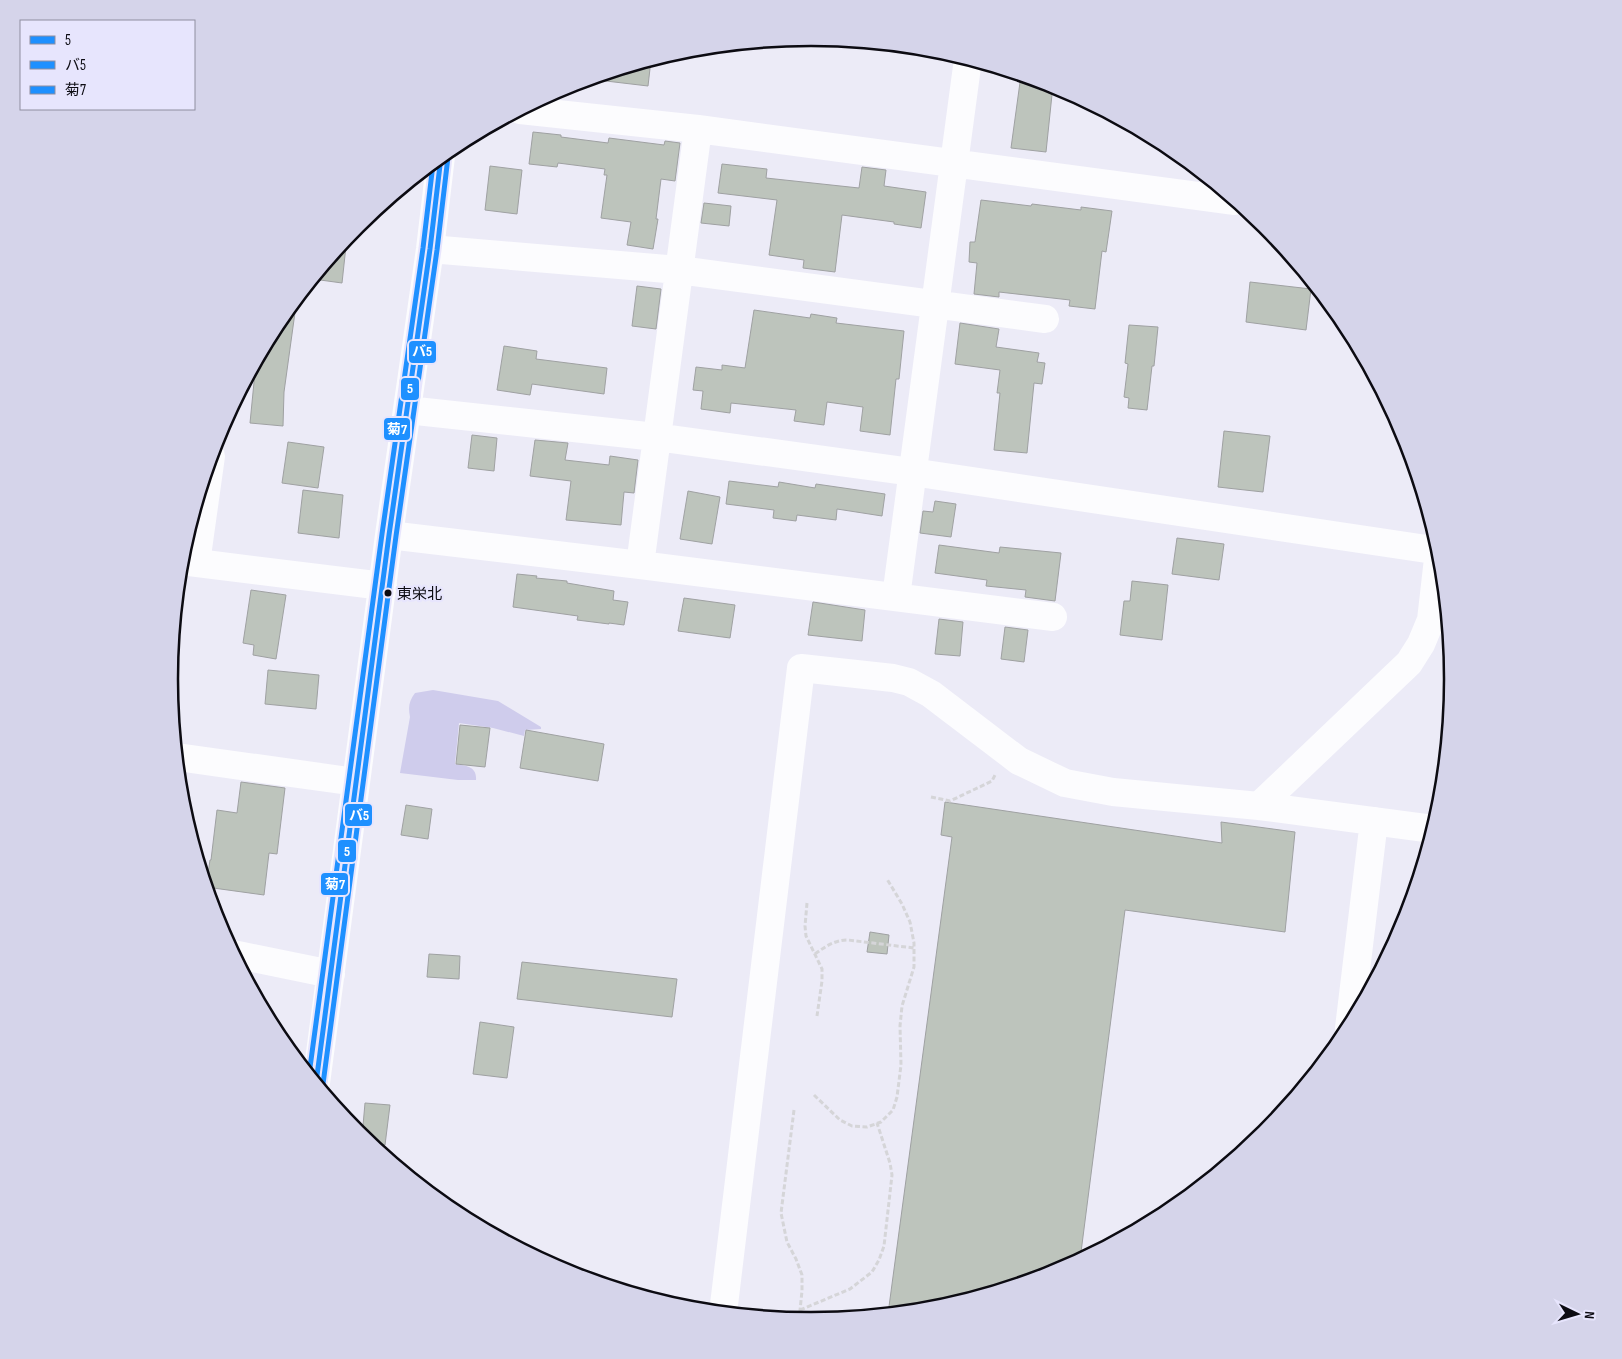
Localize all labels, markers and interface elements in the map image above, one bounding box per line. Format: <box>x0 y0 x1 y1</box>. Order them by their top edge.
legend <box>20 20 195 110</box>
text: 5 <box>65 31 71 50</box>
text: バ5 <box>65 56 86 75</box>
text: 菊7 <box>65 81 86 100</box>
line badge: バ5 <box>408 340 437 364</box>
text: バ5 <box>412 343 432 360</box>
line badge: 5 <box>400 377 420 401</box>
text: 5 <box>407 380 413 397</box>
line badge: 菊7 <box>383 417 411 441</box>
text: 菊7 <box>387 421 408 438</box>
place label: 東栄北 <box>397 585 442 604</box>
marker: 東栄北 <box>383 588 393 598</box>
line badge: バ5 <box>344 803 373 827</box>
text: バ5 <box>349 807 369 824</box>
line badge: 5 <box>337 839 357 863</box>
text: 5 <box>344 843 350 860</box>
line badge: 菊7 <box>320 872 349 896</box>
text: 菊7 <box>325 876 346 893</box>
north arrow <box>1552 1289 1602 1339</box>
text: N <box>1581 1311 1598 1320</box>

